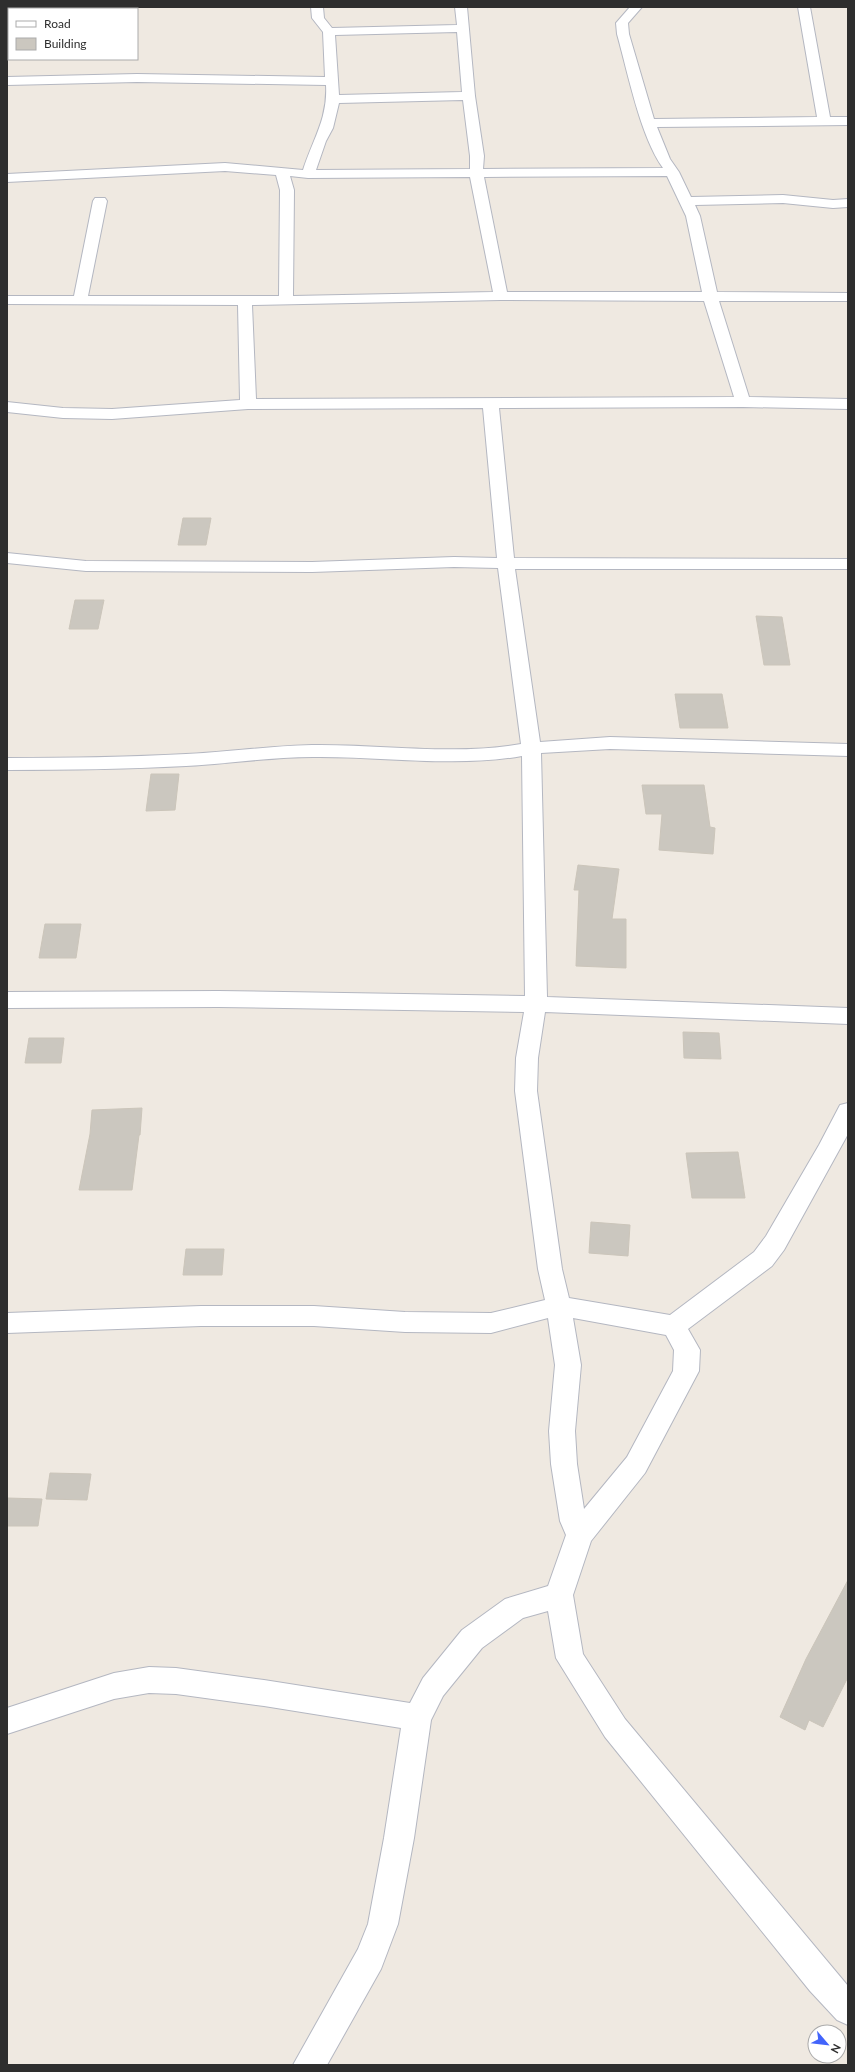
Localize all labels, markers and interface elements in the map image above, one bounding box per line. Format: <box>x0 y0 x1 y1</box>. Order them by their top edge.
legend <box>8 8 138 60</box>
text: Road <box>44 16 71 31</box>
text: Building <box>44 36 87 51</box>
north arrow <box>807 2024 847 2064</box>
text: N <box>829 2042 844 2056</box>

